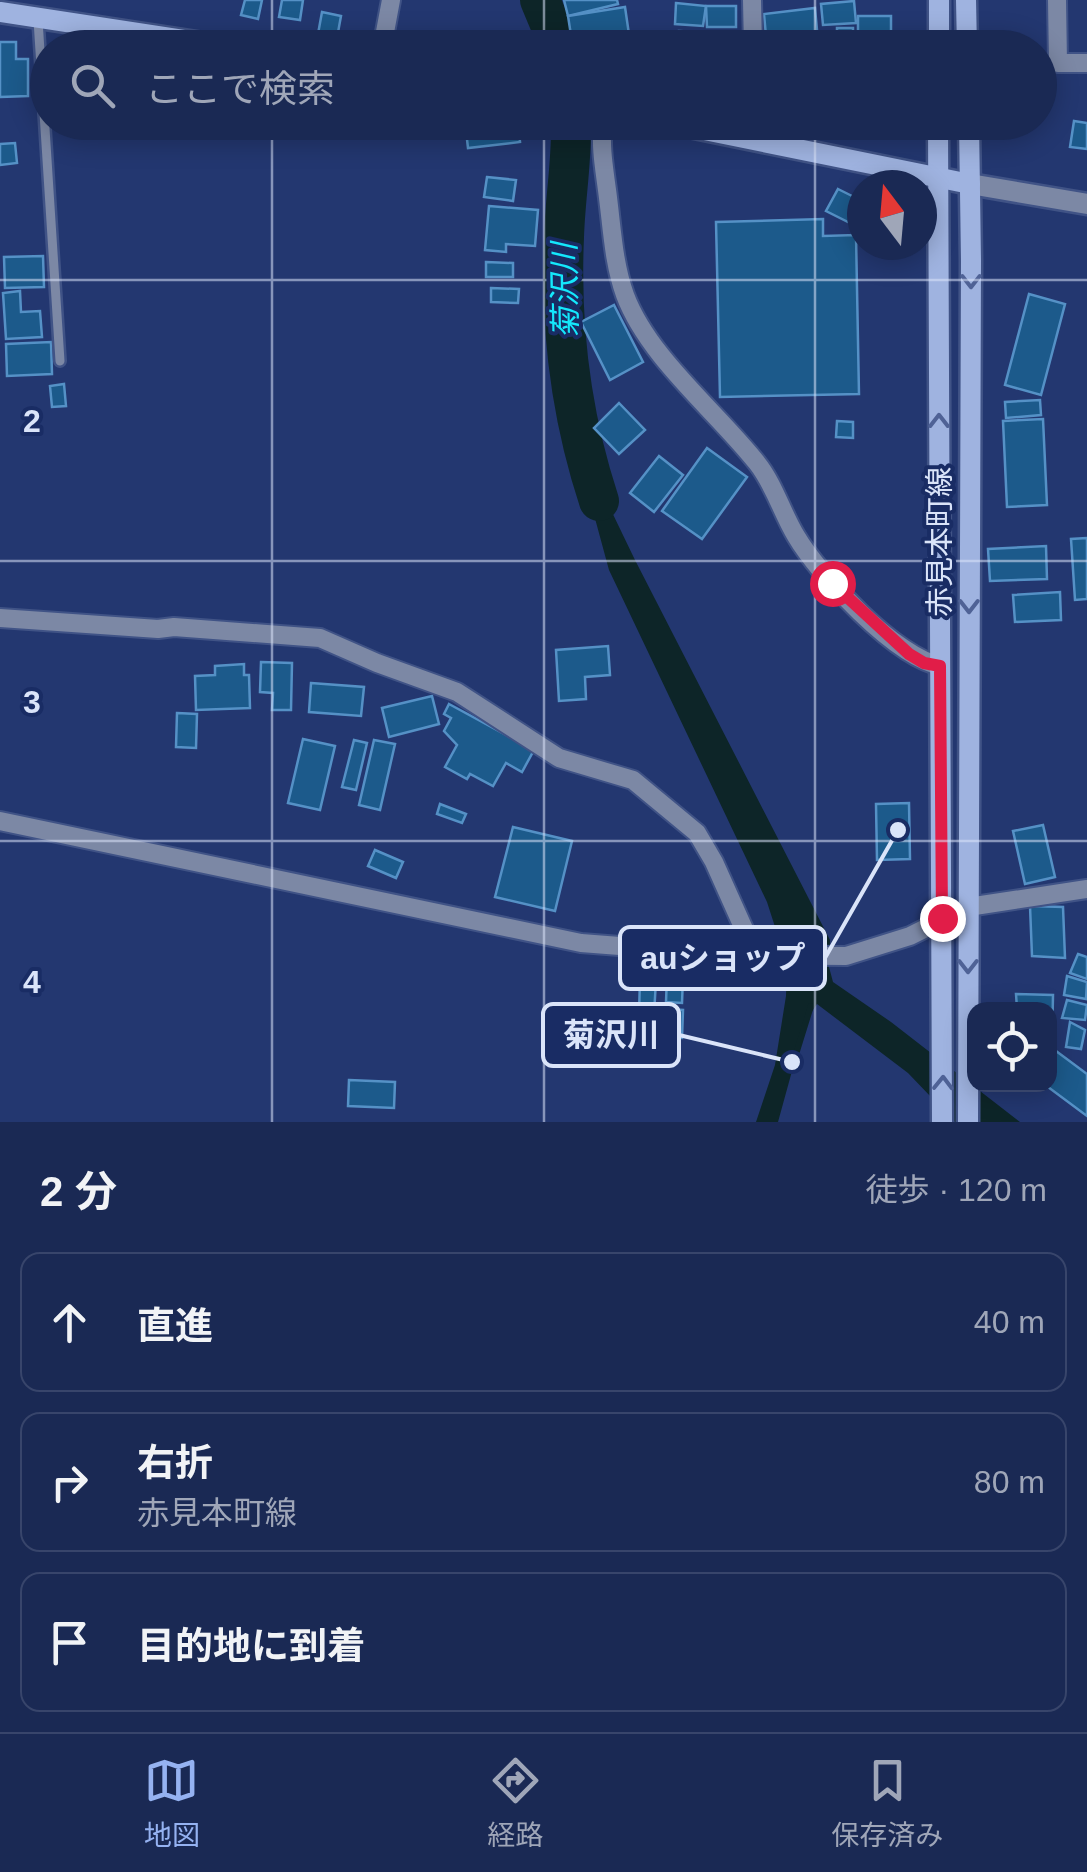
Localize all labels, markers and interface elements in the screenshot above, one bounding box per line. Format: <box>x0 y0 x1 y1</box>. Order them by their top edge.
search box <box>30 30 1057 140</box>
icon: search <box>65 58 120 113</box>
text: ここで検索 <box>145 68 335 110</box>
north arrow <box>847 170 937 260</box>
water label: 菊沢川 <box>546 240 584 339</box>
one-way arrow <box>960 274 982 290</box>
text: 2 <box>23 403 41 439</box>
one-way arrow <box>929 412 950 428</box>
street label: 赤見本町線 <box>923 467 956 617</box>
route start <box>810 561 856 607</box>
one-way arrow <box>959 599 980 615</box>
text: 3 <box>23 684 41 720</box>
route end <box>920 896 966 942</box>
callout: auショップ <box>620 927 825 989</box>
text: auショップ <box>640 940 806 976</box>
one-way arrow <box>957 960 979 975</box>
text: 4 <box>23 964 41 1000</box>
map controls <box>967 1002 1057 1092</box>
button: locate <box>967 1002 1057 1092</box>
callout: 菊沢川 <box>543 1004 679 1066</box>
text: 菊沢川 <box>563 1017 659 1053</box>
one-way arrow <box>932 1074 954 1090</box>
text: 2 分 <box>40 1168 117 1215</box>
text: 徒歩 · 120 m <box>866 1172 1047 1208</box>
icon: ahead <box>42 1295 97 1350</box>
text: 40 m <box>974 1304 1045 1340</box>
text: 直進 <box>137 1305 213 1347</box>
text: 右折 <box>137 1442 213 1484</box>
icon: right <box>42 1455 97 1510</box>
text: 80 m <box>974 1464 1045 1500</box>
text: 赤見本町線 <box>137 1495 297 1531</box>
icon: arrive <box>42 1615 97 1670</box>
text: 目的地に到着 <box>137 1625 365 1667</box>
tab: 地図 <box>144 1753 200 1853</box>
tab: 経路 <box>487 1753 543 1853</box>
tab: 保存済み <box>831 1753 943 1853</box>

